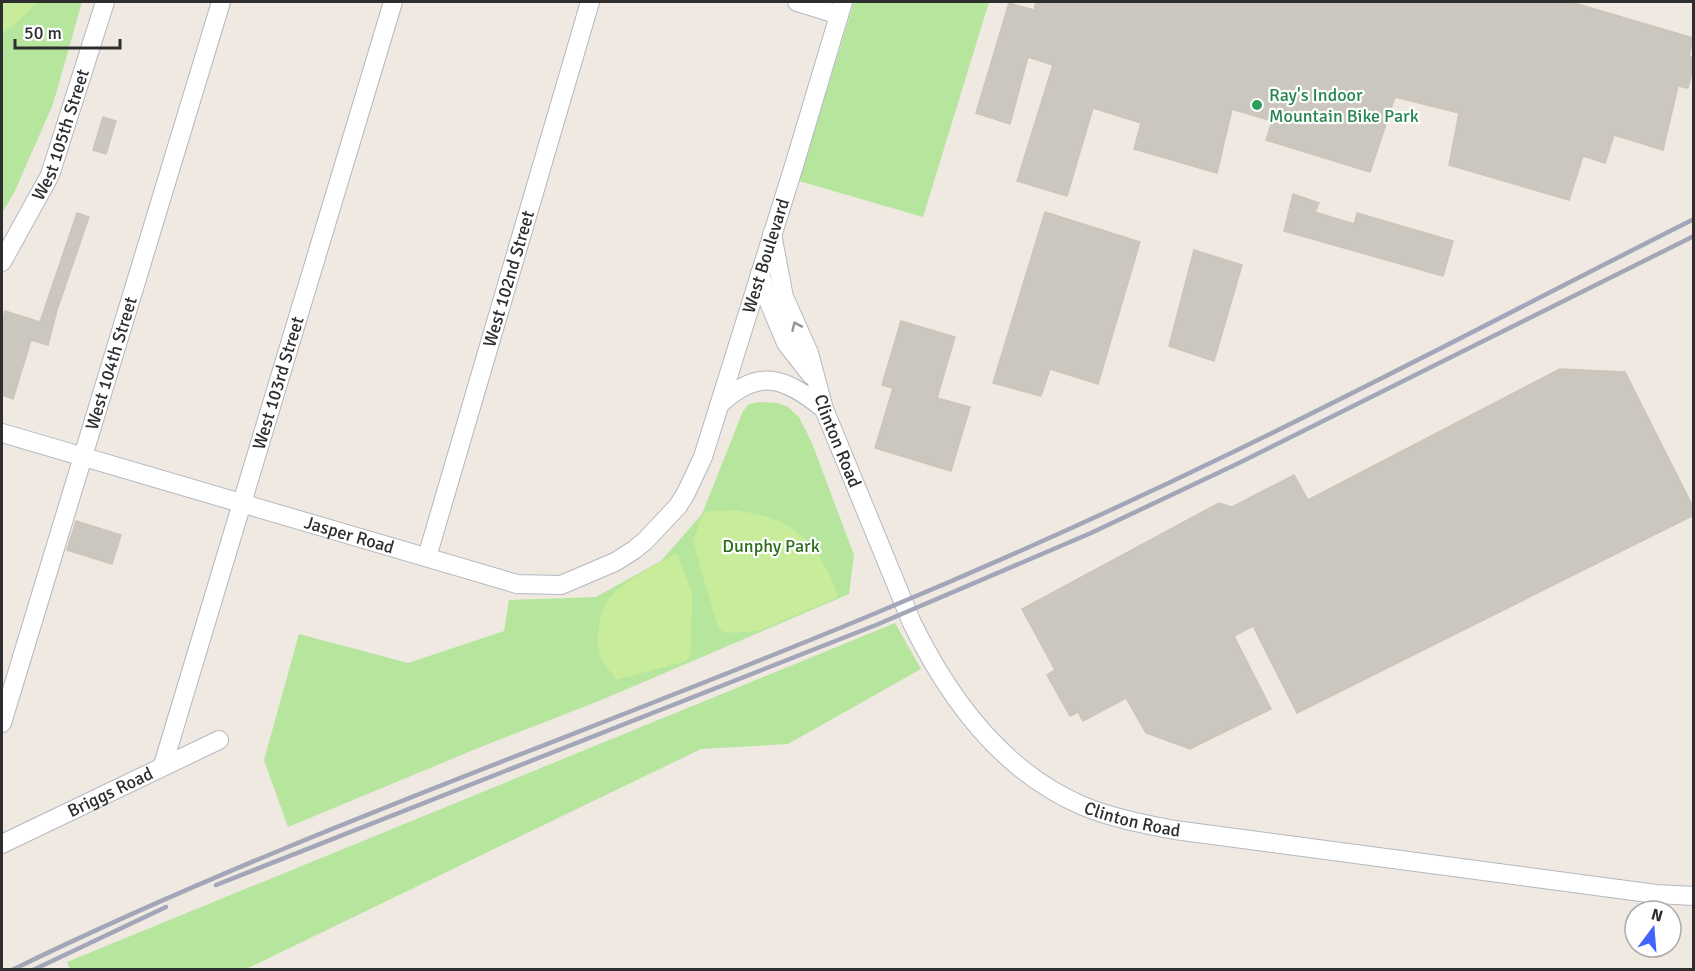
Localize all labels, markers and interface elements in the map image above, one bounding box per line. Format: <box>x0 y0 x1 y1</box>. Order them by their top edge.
scale bar <box>15 12 120 50</box>
text: 50 m <box>24 22 62 44</box>
street label: West 105th Street <box>27 66 94 204</box>
place label: Ray's Indoor Mountain Bike Park <box>1269 84 1419 127</box>
marker: Ray's Indoor Mountain Bike Park <box>1250 98 1264 112</box>
street label: West Boulevard <box>738 196 794 316</box>
street label: West 102nd Street <box>478 208 539 350</box>
street label: West 104th Street <box>81 294 142 432</box>
street label: West 103rd Street <box>248 314 309 452</box>
one-way arrow <box>792 321 804 332</box>
street label: Clinton Road <box>810 392 866 491</box>
street label: Jasper Road <box>302 511 397 558</box>
park label: Dunphy Park <box>722 535 820 557</box>
street label: Briggs Road <box>64 762 156 822</box>
street label: Clinton Road <box>1081 796 1182 842</box>
north arrow <box>1623 899 1683 959</box>
text: N <box>1649 904 1665 927</box>

